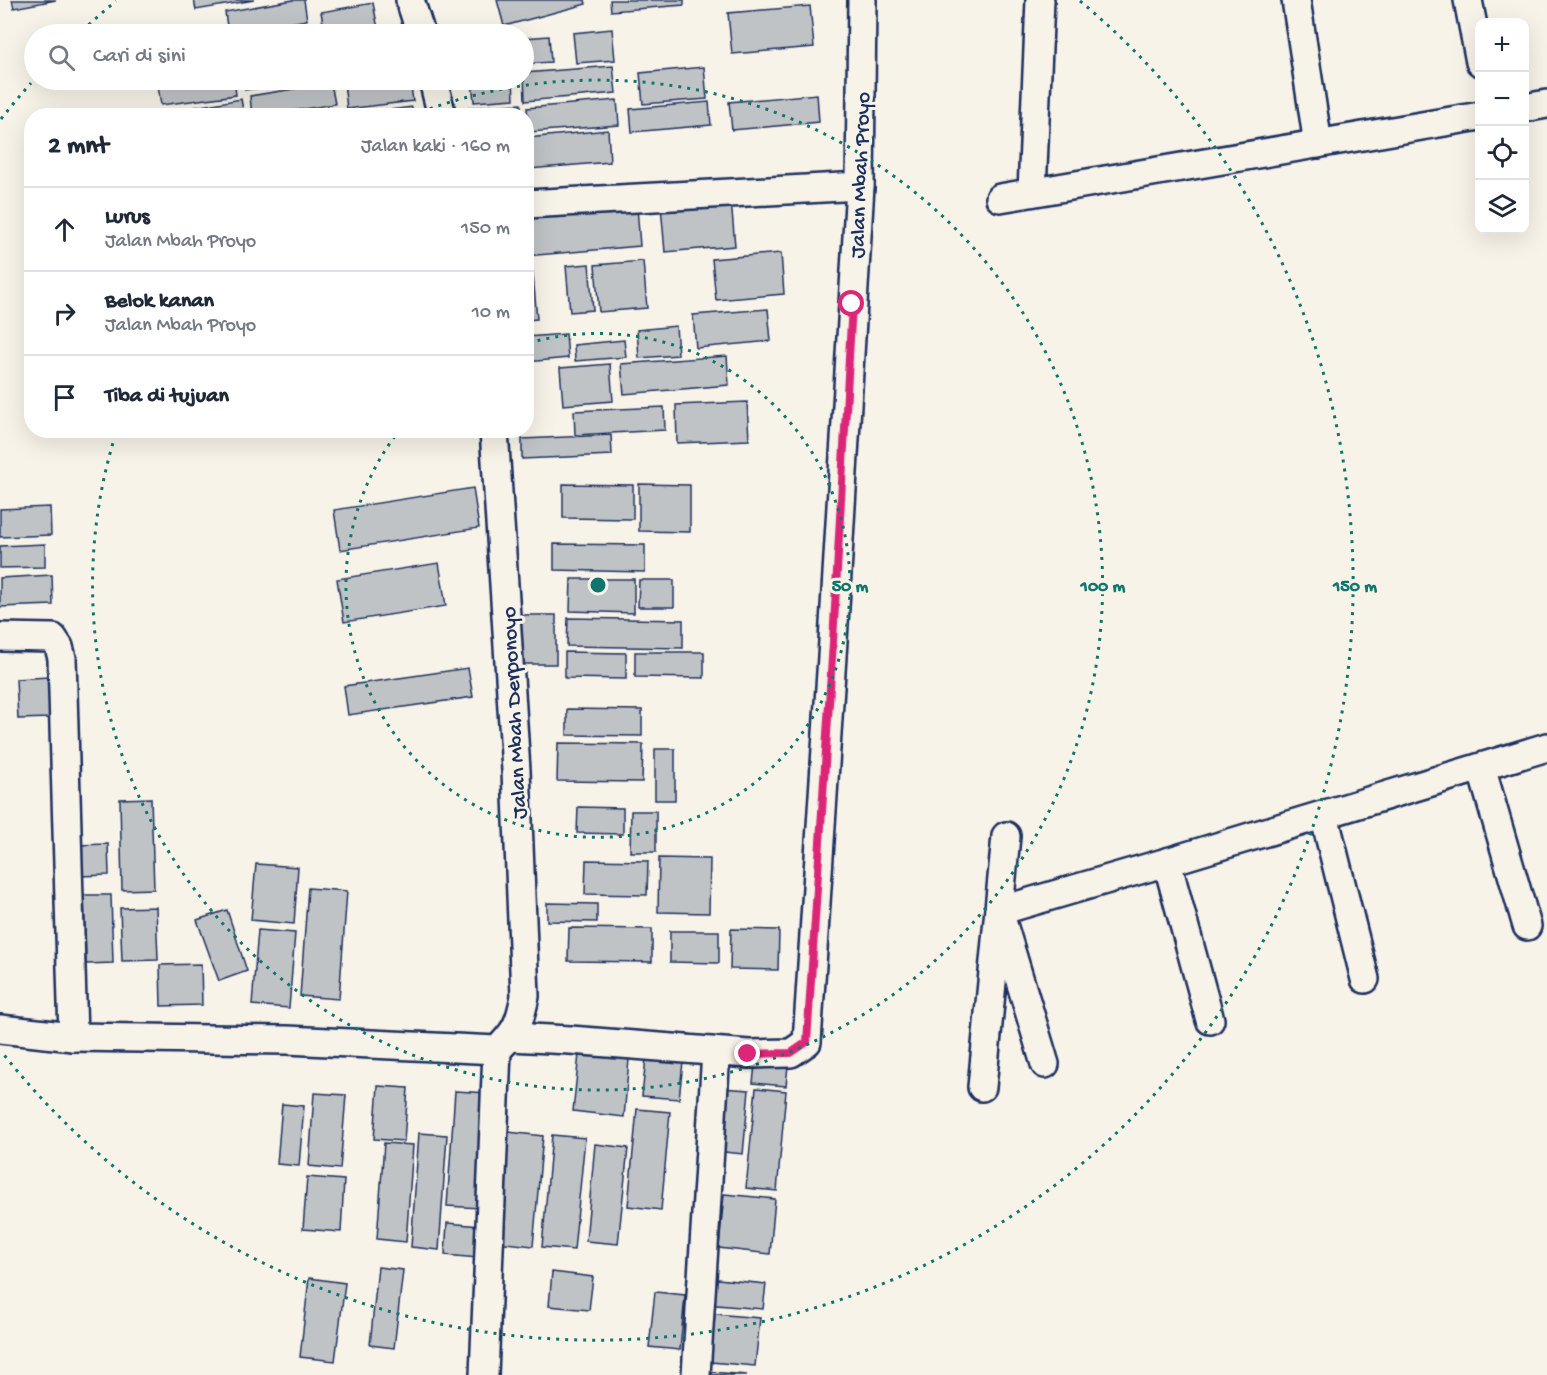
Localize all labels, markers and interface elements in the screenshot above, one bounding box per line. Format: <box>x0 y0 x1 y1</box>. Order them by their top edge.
map controls <box>1475 18 1529 234</box>
button: + <box>1475 18 1529 72</box>
search box <box>24 24 534 90</box>
icon: search <box>45 41 78 74</box>
text: Cari di sini <box>93 44 186 70</box>
button: − <box>1475 72 1529 126</box>
street label: Jalan Mbah Proyo <box>846 92 878 259</box>
button: locate <box>1475 126 1529 180</box>
text: 2 mnt <box>48 132 108 163</box>
text: Jalan kaki · 160 m <box>361 136 510 159</box>
button: layers <box>1475 180 1529 234</box>
text: Lurus <box>105 205 150 231</box>
icon: ahead <box>48 213 81 246</box>
text: 150 m <box>461 218 510 241</box>
text: Jalan Mbah Proyo <box>105 231 256 254</box>
text: Belok kanan <box>105 289 214 315</box>
route start <box>838 290 864 316</box>
icon: right <box>48 297 81 330</box>
text: 10 m <box>472 302 510 325</box>
text: Jalan Mbah Proyo <box>105 315 256 338</box>
icon: arrive <box>48 381 81 414</box>
text: Tiba di tujuan <box>105 384 229 410</box>
centre of rings <box>588 575 608 595</box>
text: 50 m <box>832 577 869 598</box>
text: 100 m <box>1080 577 1126 598</box>
text: 150 m <box>1332 577 1377 598</box>
street label: Jalan Mbah Derponoyo <box>497 606 535 820</box>
route end <box>734 1040 760 1066</box>

